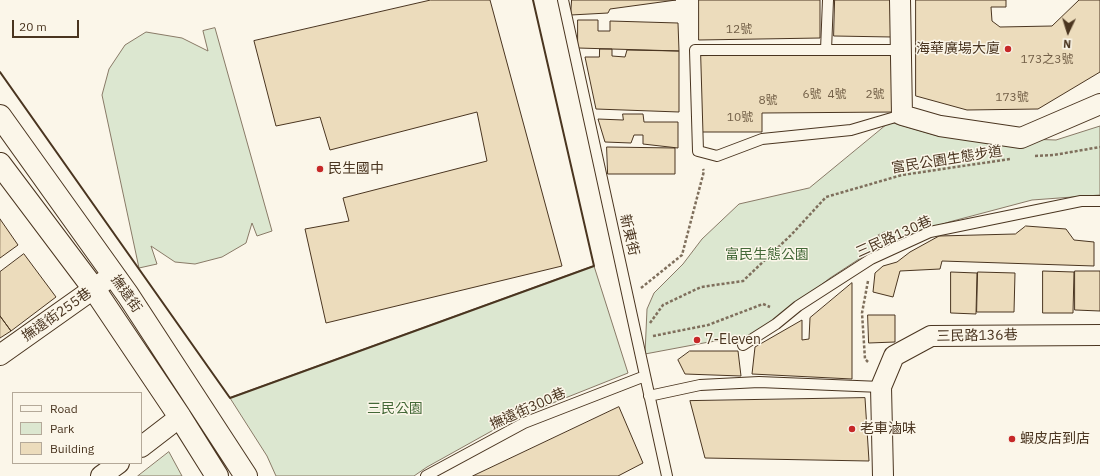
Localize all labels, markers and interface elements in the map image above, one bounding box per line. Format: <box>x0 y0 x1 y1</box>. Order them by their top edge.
scale bar <box>14 12 81 38</box>
north arrow <box>1048 12 1088 52</box>
text: 20 m <box>19 19 47 34</box>
house number: 12號 <box>726 23 752 37</box>
text: N <box>1063 37 1072 51</box>
place label: 海華廣場大廈 <box>916 41 1000 57</box>
marker: 海華廣場大廈 <box>1003 44 1013 54</box>
house number: 173之3號 <box>1021 53 1073 67</box>
house number: 6號 <box>802 88 822 102</box>
house number: 4號 <box>827 88 847 102</box>
house number: 2號 <box>865 88 885 102</box>
house number: 173號 <box>995 91 1029 105</box>
house number: 8號 <box>758 94 778 108</box>
house number: 10號 <box>727 111 753 125</box>
street label: 富民公園生態步道 <box>890 143 1004 177</box>
place label: 民生國中 <box>328 161 384 177</box>
marker: 民生國中 <box>315 164 325 174</box>
street label: 新東街 <box>616 213 642 257</box>
street label: 三民路130巷 <box>853 213 935 261</box>
park label: 富民生態公園 <box>725 247 809 263</box>
street label: 撫遠街 <box>107 272 145 316</box>
street label: 撫遠街255巷 <box>19 285 95 345</box>
street label: 三民路136巷 <box>936 327 1018 345</box>
place label: 7-Eleven <box>705 332 761 348</box>
marker: 7-Eleven <box>692 335 702 345</box>
street label: 撫遠街300巷 <box>487 385 569 433</box>
legend <box>12 392 142 464</box>
text: Road <box>50 401 78 416</box>
park label: 三民公園 <box>367 401 423 417</box>
text: Park <box>50 421 74 436</box>
place label: 老車滷味 <box>860 421 916 437</box>
marker: 老車滷味 <box>847 424 857 434</box>
place label: 蝦皮店到店 <box>1020 431 1090 447</box>
marker: 蝦皮店到店 <box>1007 434 1017 444</box>
text: Building <box>50 441 94 456</box>

